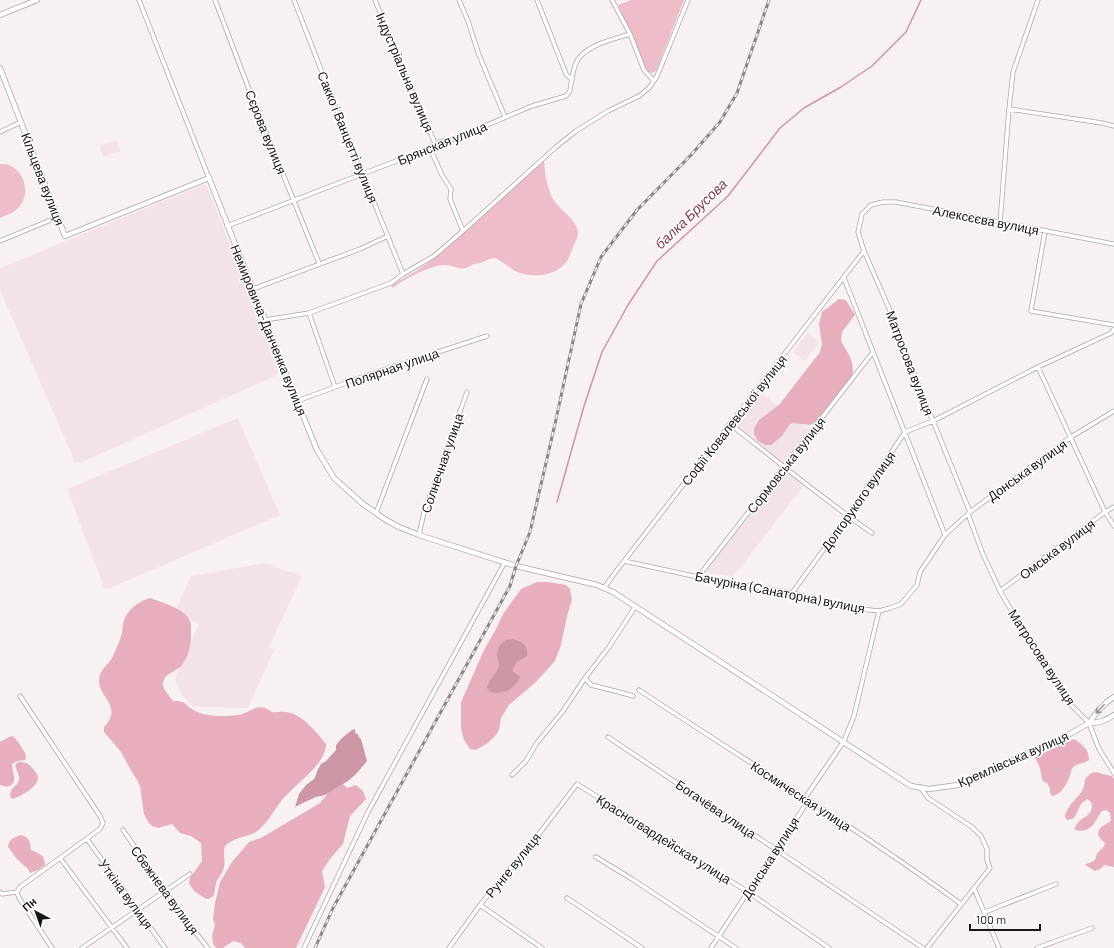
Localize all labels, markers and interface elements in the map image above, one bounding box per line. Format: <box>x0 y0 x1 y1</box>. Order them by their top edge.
street label: Індустріальна вулиця <box>373 10 437 134</box>
street label: Сакко і Ванцетті вулиця <box>314 69 382 205</box>
street label: Сєрова вулиця <box>242 88 290 176</box>
street label: Брянская улица <box>395 118 490 168</box>
street label: Кільцева вулиця <box>18 130 68 228</box>
water label: балка Брусова <box>651 175 730 252</box>
street label: Алексєєва вулиця <box>932 202 1040 238</box>
street label: Немировича-Данченка вулиця <box>227 242 311 418</box>
street label: Матросова вулиця <box>883 308 937 418</box>
street label: Полярная улица <box>343 344 442 392</box>
street label: Софії Ковалевської вулиця <box>678 351 790 489</box>
street label: Солнечная улица <box>417 410 467 515</box>
street label: Сормовська вулиця <box>743 414 829 516</box>
street label: Донська вулиця <box>984 436 1070 504</box>
street label: Долгорукого вулиця <box>818 448 898 554</box>
street label: Омська вулиця <box>1016 515 1098 583</box>
street label: Бачуріна (Санаторна) вулиця <box>694 568 866 616</box>
street label: Матросова вулиця <box>1005 606 1079 708</box>
one-way arrow <box>1095 704 1105 714</box>
street label: Кремлівська вулиця <box>955 727 1071 791</box>
street label: Космическая улица <box>748 758 855 835</box>
street label: Богачёва улица <box>673 776 760 842</box>
street label: Красногвардейская улица <box>594 791 735 887</box>
street label: Донська вулиця <box>738 814 802 902</box>
street label: Рунге вулиця <box>482 829 544 901</box>
street label: Сбежнева вулиця <box>127 843 203 937</box>
street label: Уткiна вулиця <box>95 856 157 932</box>
north arrow <box>16 892 56 932</box>
text: Пн <box>19 894 39 914</box>
scale bar <box>970 906 1040 932</box>
text: 100 m <box>976 912 1006 926</box>

